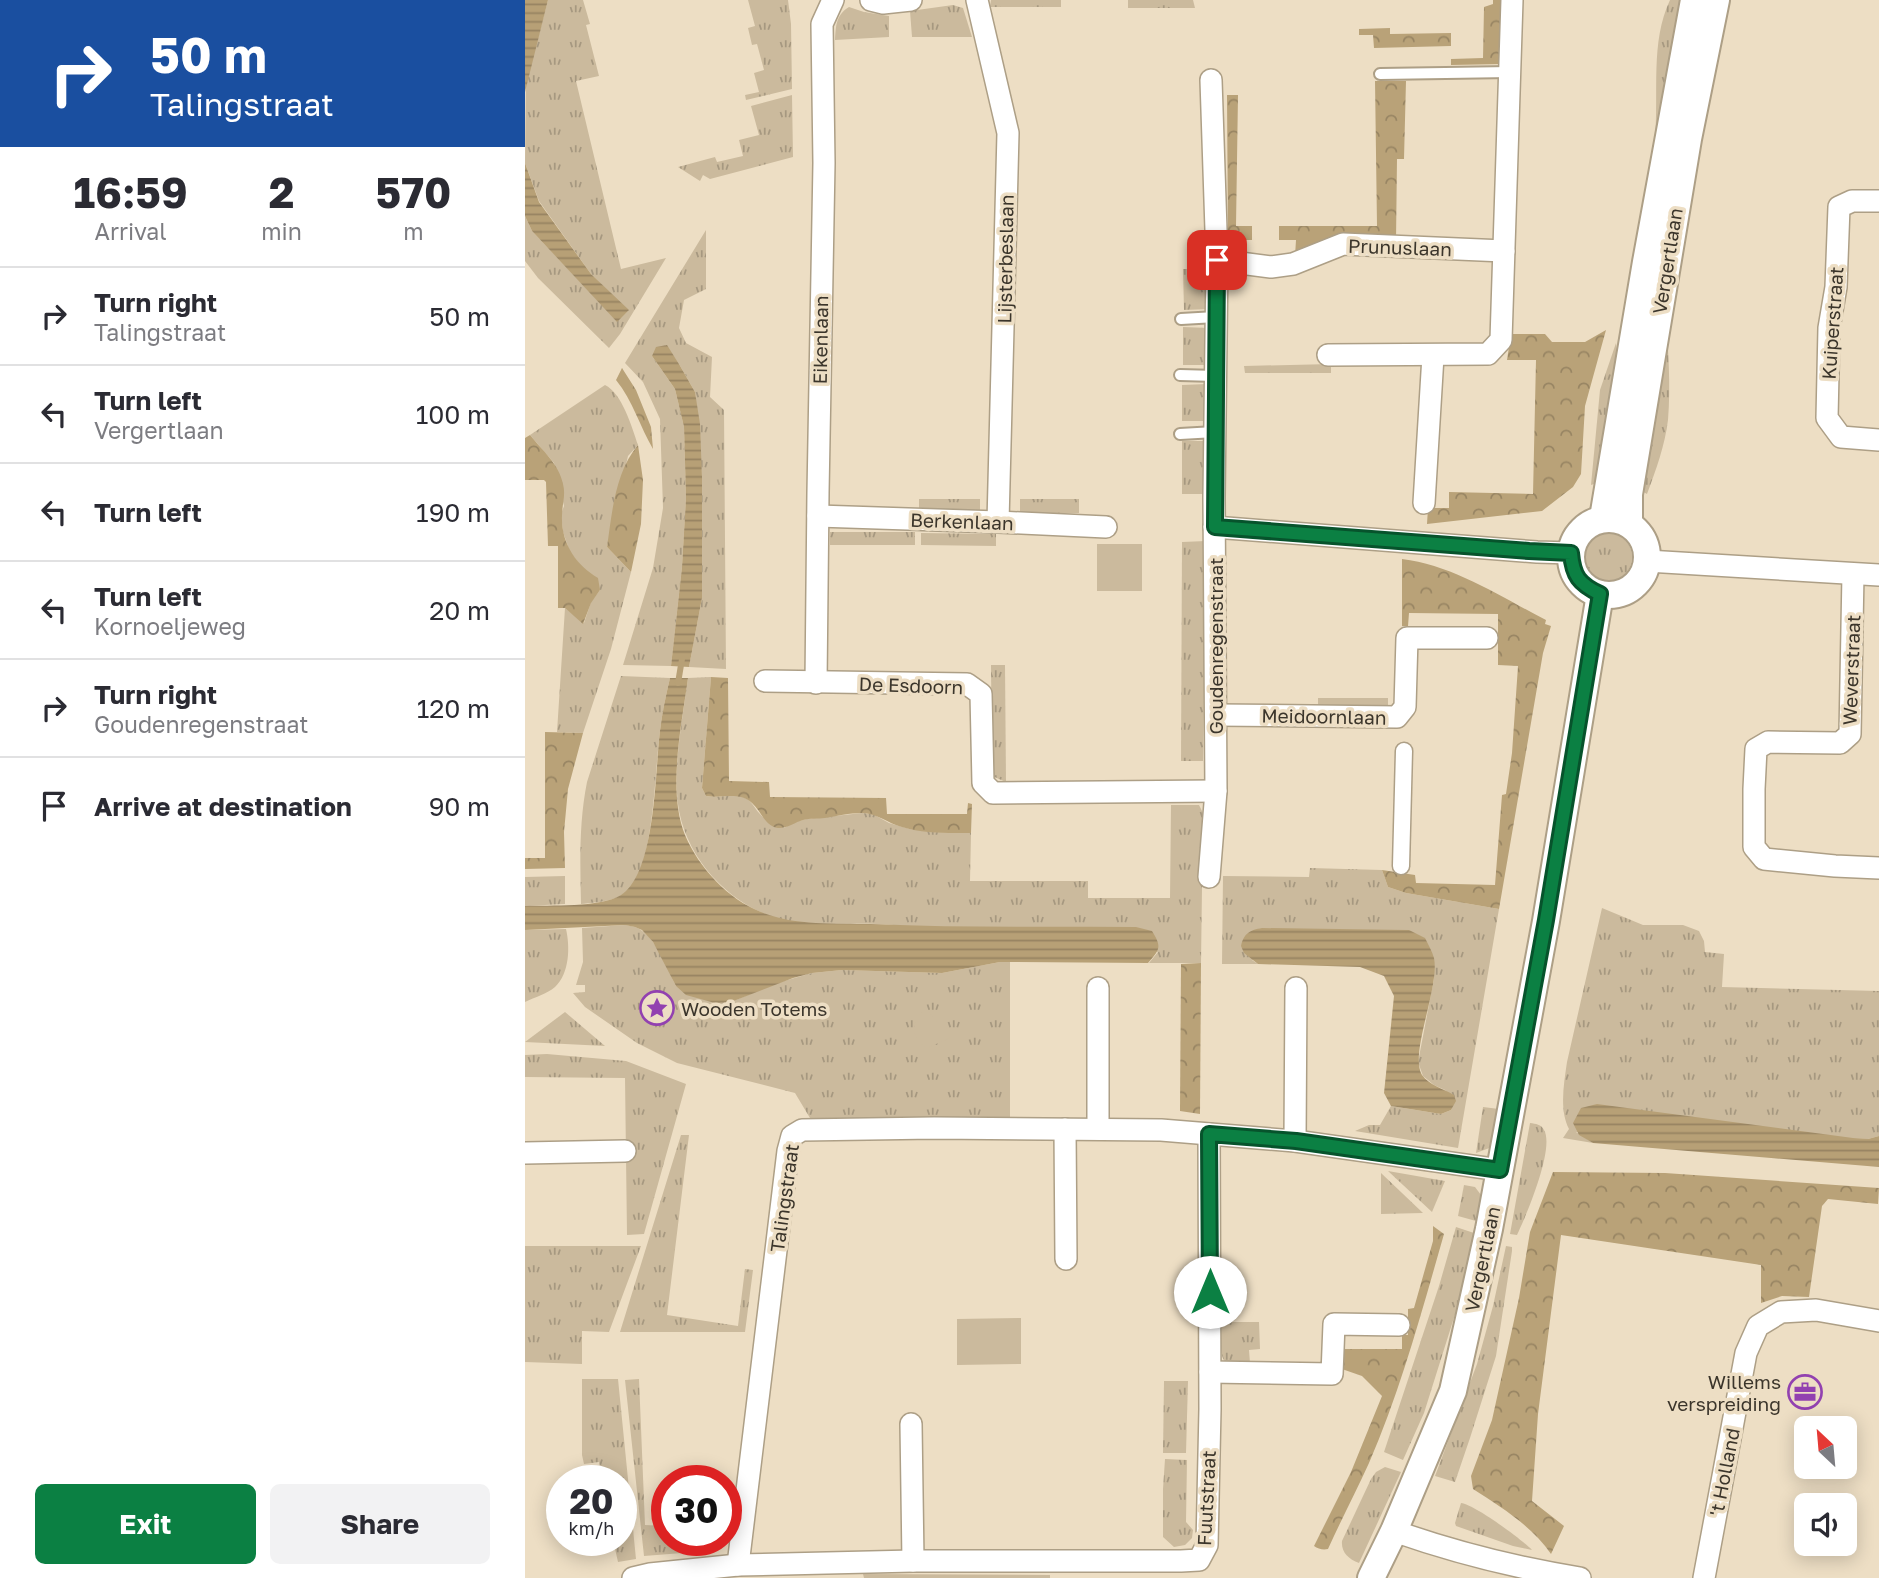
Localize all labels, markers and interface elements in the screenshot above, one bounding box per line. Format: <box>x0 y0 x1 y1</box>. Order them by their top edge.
text: 50 m <box>150 25 267 84</box>
icon: right <box>35 28 126 119</box>
text: Talingstraat <box>150 85 334 123</box>
text: 16:59 <box>74 167 188 217</box>
text: 2 <box>269 167 294 217</box>
text: 570 <box>376 167 451 217</box>
street label: Lijsterbeslaan <box>992 194 1018 324</box>
street label: Vergertlaan <box>1647 206 1687 316</box>
text: Arrival <box>95 217 167 245</box>
text: min <box>261 217 302 245</box>
text: m <box>403 217 424 245</box>
pin <box>1187 230 1247 290</box>
street label: Prunuslaan <box>1348 234 1452 260</box>
icon: arrive <box>1198 241 1236 279</box>
street label: Kuiperstraat <box>1817 266 1847 380</box>
text: Turn right <box>94 287 217 318</box>
street label: Eikenlaan <box>808 295 832 385</box>
icon: right <box>35 297 73 335</box>
text: 50 m <box>429 301 490 332</box>
text: Talingstraat <box>94 318 226 346</box>
text: Turn left <box>94 385 202 416</box>
icon: left <box>35 395 73 433</box>
text: 100 m <box>416 399 490 430</box>
text: Vergertlaan <box>94 416 224 444</box>
icon: left <box>35 493 73 531</box>
text: Turn left <box>94 497 202 528</box>
text: 190 m <box>416 497 490 528</box>
street label: Berkenlaan <box>910 508 1014 534</box>
street label: Goudenregenstraat <box>1204 557 1227 735</box>
text: Turn left <box>94 581 202 612</box>
icon: left <box>35 591 73 629</box>
text: 20 m <box>429 595 490 626</box>
text: Kornoeljeweg <box>94 612 246 640</box>
street label: Weverstraat <box>1838 614 1864 726</box>
street label: De Esdoorn <box>858 672 964 698</box>
text: Turn right <box>94 679 217 710</box>
icon: right <box>35 689 73 727</box>
text: 120 m <box>417 693 490 724</box>
street label: Meidoornlaan <box>1261 703 1387 729</box>
text: Goudenregenstraat <box>94 710 308 738</box>
icon: arrive <box>35 787 73 825</box>
text: Arrive at destination <box>94 791 352 822</box>
text: 90 m <box>429 791 490 822</box>
place icon: Wooden Totems <box>638 989 676 1027</box>
place label: Wooden Totems <box>681 997 827 1020</box>
street label: Talingstraat <box>765 1142 803 1254</box>
street label: Vergertlaan <box>1460 1204 1504 1314</box>
position arrow <box>1173 1255 1247 1329</box>
place label: Willems verspreiding <box>1667 1370 1781 1415</box>
office icon: Willems verspreiding <box>1786 1373 1824 1411</box>
north arrow <box>1794 1416 1857 1479</box>
map controls <box>1794 1416 1857 1556</box>
street label: 't Holland <box>1704 1426 1744 1518</box>
street label: Fuutstraat <box>1192 1450 1220 1546</box>
speed limit sign: 30 <box>651 1465 742 1556</box>
text: 20 <box>569 1480 614 1522</box>
button: Exit <box>35 1484 256 1564</box>
button: Share <box>270 1484 490 1564</box>
button: sound <box>1794 1493 1857 1556</box>
text: km/h <box>569 1517 614 1539</box>

